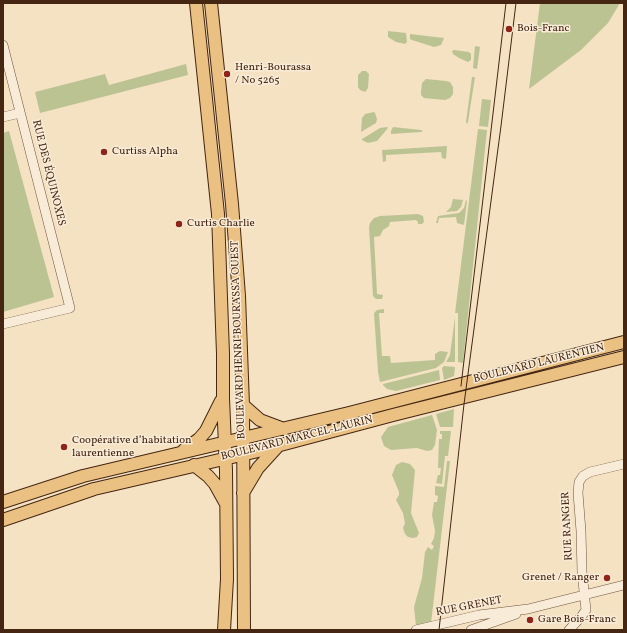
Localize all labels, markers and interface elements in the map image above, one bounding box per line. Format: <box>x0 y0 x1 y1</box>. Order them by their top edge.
place label: Bois-Franc <box>517 22 569 36</box>
marker: Bois-Franc <box>504 24 514 34</box>
place label: Henri-Bourassa / No 5265 <box>235 61 311 87</box>
marker: Henri-Bourassa / No 5265 <box>222 69 232 79</box>
street label: RUE DES ÉQUINOXES <box>28 119 68 227</box>
place label: Curtiss Alpha <box>112 145 178 159</box>
marker: Curtiss Alpha <box>99 147 109 157</box>
place label: Curtis Charlie <box>187 217 255 231</box>
marker: Curtis Charlie <box>174 219 184 229</box>
street label: BOULEVARD HENRI-BOURASSA OUEST <box>229 240 249 440</box>
street label: BOULEVARD LAURENTIEN <box>472 341 606 387</box>
street label: BOULEVARD MARCEL-LAURIN <box>220 414 374 464</box>
place label: Coopérative d’habitation laurentienne <box>72 434 192 460</box>
marker: Coopérative d’habitation laurentienne <box>59 442 69 452</box>
street label: RUE RANGER <box>560 491 576 561</box>
place label: Grenet / Ranger <box>522 571 599 585</box>
marker: Grenet / Ranger <box>602 573 612 583</box>
street label: RUE GRENET <box>435 594 503 620</box>
place label: Gare Bois-Franc <box>538 613 616 627</box>
marker: Gare Bois-Franc <box>525 615 535 625</box>

